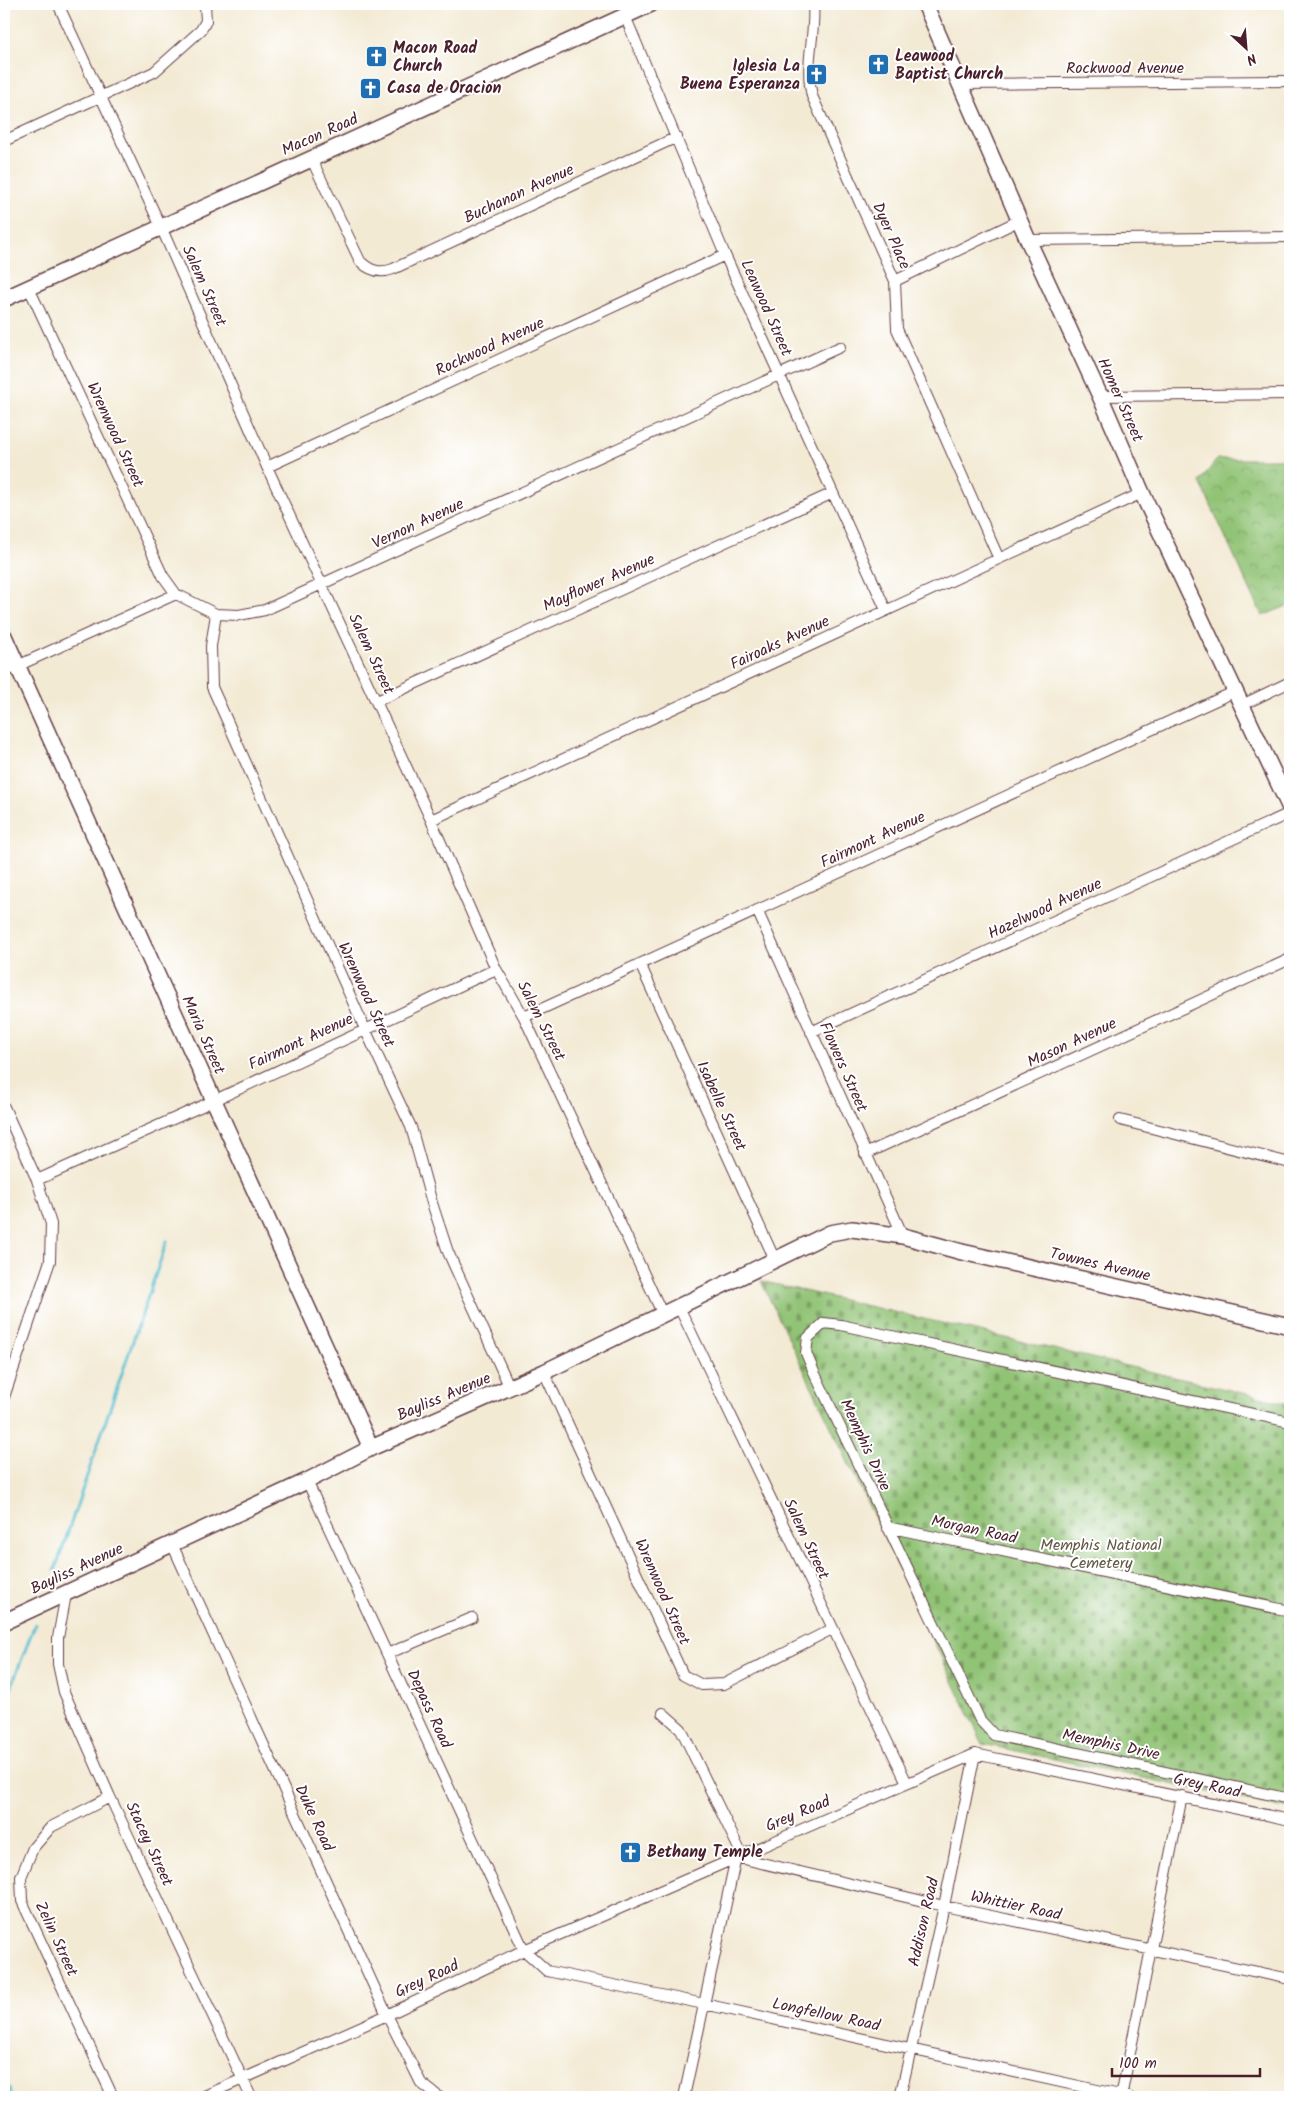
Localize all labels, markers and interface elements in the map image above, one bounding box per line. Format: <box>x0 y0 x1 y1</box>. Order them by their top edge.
north arrow <box>1222 22 1272 72</box>
place label: Macon Road Church <box>393 36 477 79</box>
place label: Leawood Baptist Church <box>895 44 1003 87</box>
church icon: Macon Road Church <box>365 45 389 69</box>
text: N <box>1242 47 1260 71</box>
church icon: Leawood Baptist Church <box>867 53 891 77</box>
place label: Iglesia La Buena Esperanza <box>680 54 800 97</box>
street label: Rockwood Avenue <box>1066 56 1184 81</box>
church icon: Iglesia La Buena Esperanza <box>804 63 828 87</box>
church icon: Casa de Oracion <box>359 76 383 100</box>
place label: Casa de Oracion <box>387 76 502 101</box>
street label: Macon Road <box>278 107 363 163</box>
street label: Buchanan Avenue <box>460 157 578 231</box>
street label: Dyer Place <box>865 198 917 274</box>
street label: Salem Street <box>175 241 233 331</box>
street label: Leawood Street <box>733 256 799 361</box>
street label: Rockwood Avenue <box>431 311 549 383</box>
street label: Homer Street <box>1090 354 1150 447</box>
street label: Wrenwood Street <box>80 378 151 493</box>
street label: Vernon Avenue <box>368 492 468 556</box>
street label: Mayflower Avenue <box>539 547 659 619</box>
street label: Salem Street <box>341 609 401 699</box>
street label: Fairoaks Avenue <box>726 609 834 677</box>
street label: Fairmont Avenue <box>816 805 930 875</box>
street label: Hazelwood Avenue <box>984 872 1106 946</box>
street label: Wrenwood Street <box>331 938 402 1053</box>
street label: Salem Street <box>510 977 572 1066</box>
street label: Maria Street <box>175 992 232 1079</box>
street label: Fairmont Avenue <box>244 1007 358 1077</box>
street label: Mason Avenue <box>1023 1011 1121 1075</box>
street label: Flowers Street <box>812 1018 874 1117</box>
street label: Isabelle Street <box>689 1057 753 1156</box>
street label: Townes Avenue <box>1047 1241 1153 1289</box>
street label: Bayliss Avenue <box>393 1366 495 1428</box>
street label: Memphis Drive <box>833 1395 897 1495</box>
street label: Salem Street <box>776 1494 836 1584</box>
street label: Morgan Road <box>929 1509 1020 1552</box>
park label: Memphis National Cemetery <box>1040 1533 1162 1576</box>
street label: Wrenwood Street <box>627 1535 697 1650</box>
street label: Bayliss Avenue <box>26 1537 128 1601</box>
street label: Depass Road <box>400 1665 459 1754</box>
street label: Memphis Drive <box>1060 1722 1162 1768</box>
street label: Grey Road <box>1171 1767 1244 1806</box>
street label: Duke Road <box>288 1780 341 1856</box>
street label: Grey Road <box>762 1789 835 1839</box>
street label: Stacey Street <box>118 1797 180 1891</box>
church icon: Bethany Temple <box>619 1840 643 1864</box>
place label: Bethany Temple <box>647 1840 763 1865</box>
street label: Addison Road <box>902 1874 947 1969</box>
street label: Whittier Road <box>968 1884 1065 1928</box>
street label: Zelin Street <box>28 1897 85 1981</box>
street label: Grey Road <box>391 1953 464 2005</box>
street label: Longfellow Road <box>770 1991 883 2039</box>
scale bar <box>1112 2046 1259 2078</box>
text: 100 m <box>1119 2052 1157 2076</box>

